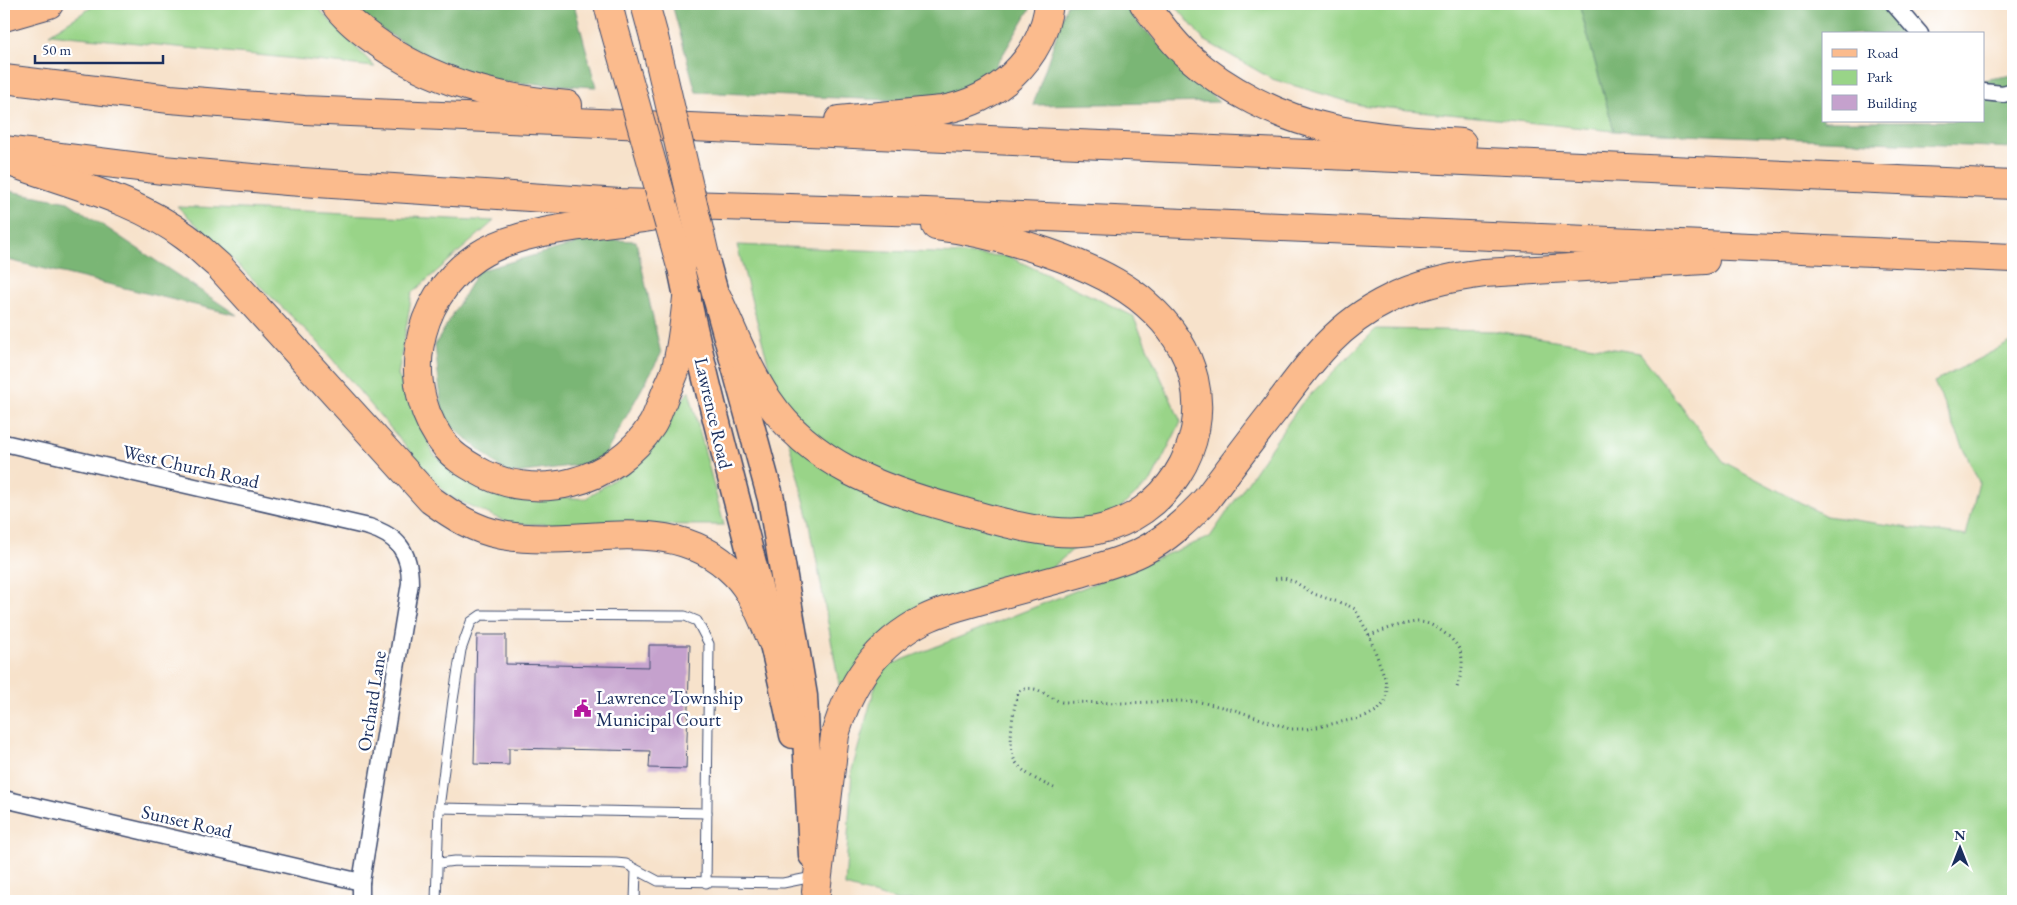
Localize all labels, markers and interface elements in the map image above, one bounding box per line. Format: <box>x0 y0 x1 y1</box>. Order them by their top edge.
scale bar <box>35 32 162 64</box>
legend <box>1822 32 1984 122</box>
text: 50 m <box>42 40 71 59</box>
text: Road <box>1867 43 1899 62</box>
text: Park <box>1867 67 1894 86</box>
text: Building <box>1867 93 1917 112</box>
street label: Lawrence Road <box>689 355 739 472</box>
street label: West Church Road <box>120 439 262 494</box>
street label: Orchard Lane <box>351 649 392 753</box>
place label: Lawrence Township Municipal Court <box>596 685 743 732</box>
public building icon: Lawrence Township Municipal Court <box>572 698 592 718</box>
street label: Sunset Road <box>139 799 235 844</box>
north arrow <box>1934 822 1984 872</box>
text: N <box>1954 826 1966 844</box>

